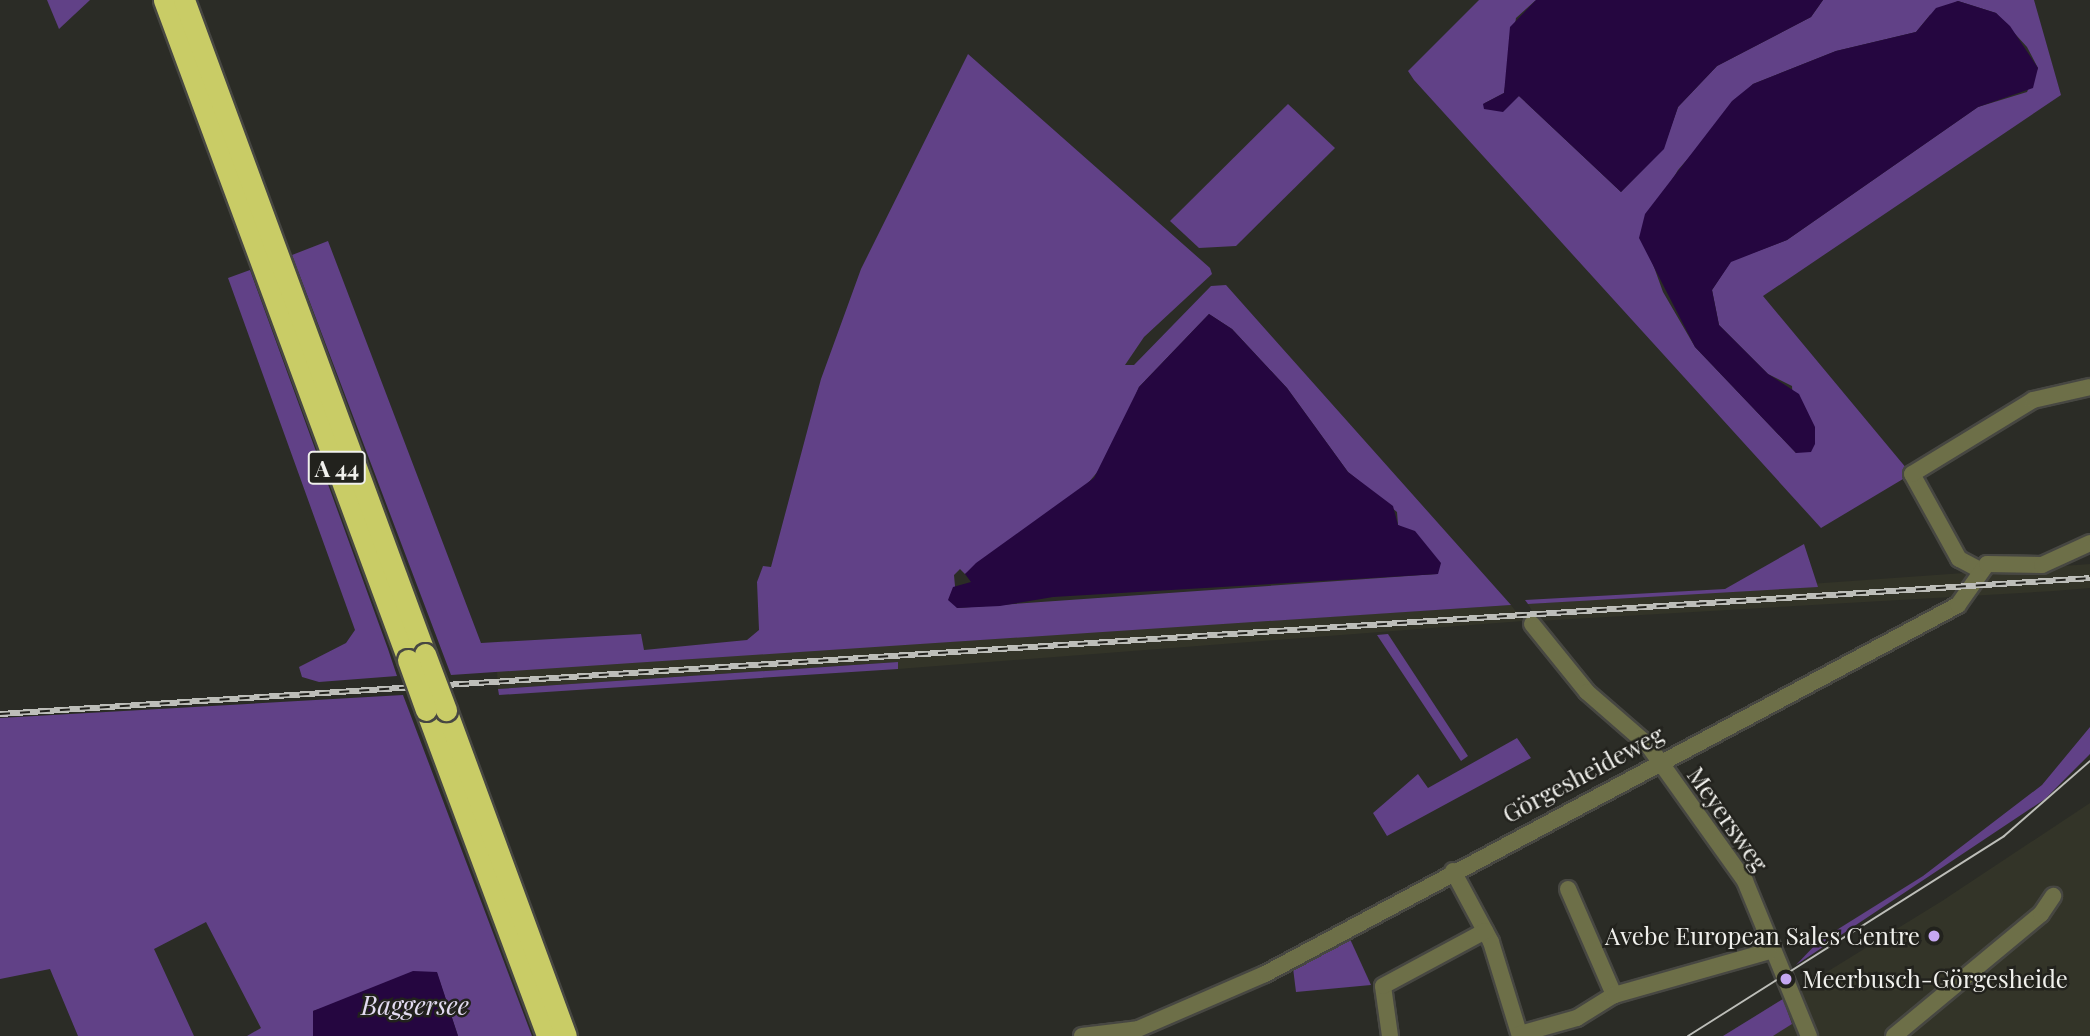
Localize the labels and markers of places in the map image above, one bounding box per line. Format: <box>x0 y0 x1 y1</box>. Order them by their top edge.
place label: Avebe European Sales Centre <box>1605 922 1920 950</box>
marker: Avebe European Sales Centre <box>1926 928 1942 944</box>
place label: Meerbusch-Görgesheide <box>1802 965 2068 993</box>
marker: Meerbusch-Görgesheide <box>1776 969 1796 989</box>

